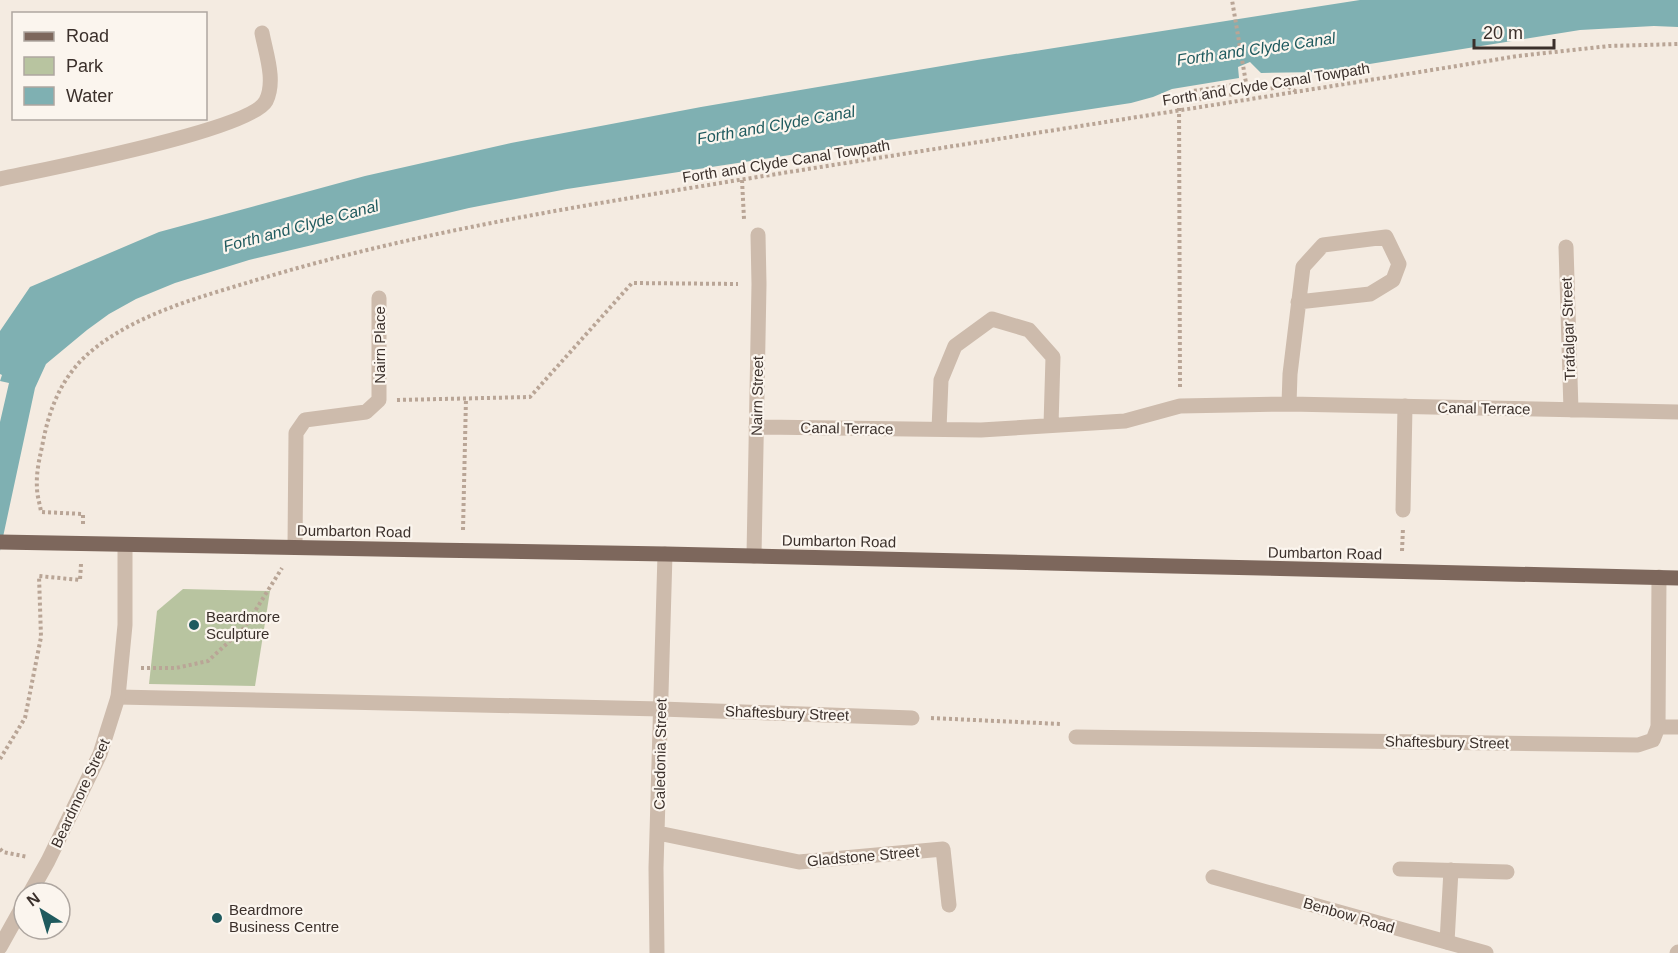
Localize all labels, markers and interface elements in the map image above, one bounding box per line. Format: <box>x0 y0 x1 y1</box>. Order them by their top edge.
legend <box>12 12 207 120</box>
scale bar <box>1474 12 1554 50</box>
text: 20 m <box>1483 23 1523 43</box>
text: Road <box>66 26 109 46</box>
water label: Forth and Clyde Canal <box>1176 29 1337 69</box>
text: Park <box>66 56 104 76</box>
street label: Forth and Clyde Canal Towpath <box>1161 59 1371 109</box>
text: Water <box>66 86 113 106</box>
water label: Forth and Clyde Canal <box>696 103 857 147</box>
street label: Forth and Clyde Canal Towpath <box>681 136 891 186</box>
water label: Forth and Clyde Canal <box>221 197 381 255</box>
street label: Trafalgar Street <box>1558 276 1578 381</box>
street label: Nairn Place <box>371 306 388 384</box>
street label: Nairn Street <box>748 355 766 436</box>
street label: Canal Terrace <box>1437 399 1531 417</box>
street label: Canal Terrace <box>800 419 894 437</box>
street label: Dumbarton Road <box>297 522 411 540</box>
street label: Dumbarton Road <box>782 532 896 550</box>
street label: Dumbarton Road <box>1268 544 1382 562</box>
place label: Beardmore Sculpture <box>206 608 280 642</box>
marker: Beardmore Sculpture <box>187 618 201 632</box>
street label: Caledonia Street <box>651 697 669 810</box>
street label: Shaftesbury Street <box>725 702 850 724</box>
street label: Shaftesbury Street <box>1385 732 1510 752</box>
street label: Beardmore Street <box>47 735 113 850</box>
street label: Gladstone Street <box>806 843 921 869</box>
north arrow <box>12 881 72 941</box>
text: N <box>24 889 43 910</box>
street label: Benbow Road <box>1301 894 1397 936</box>
place label: Beardmore Business Centre <box>229 901 339 935</box>
marker: Beardmore Business Centre <box>210 911 224 925</box>

